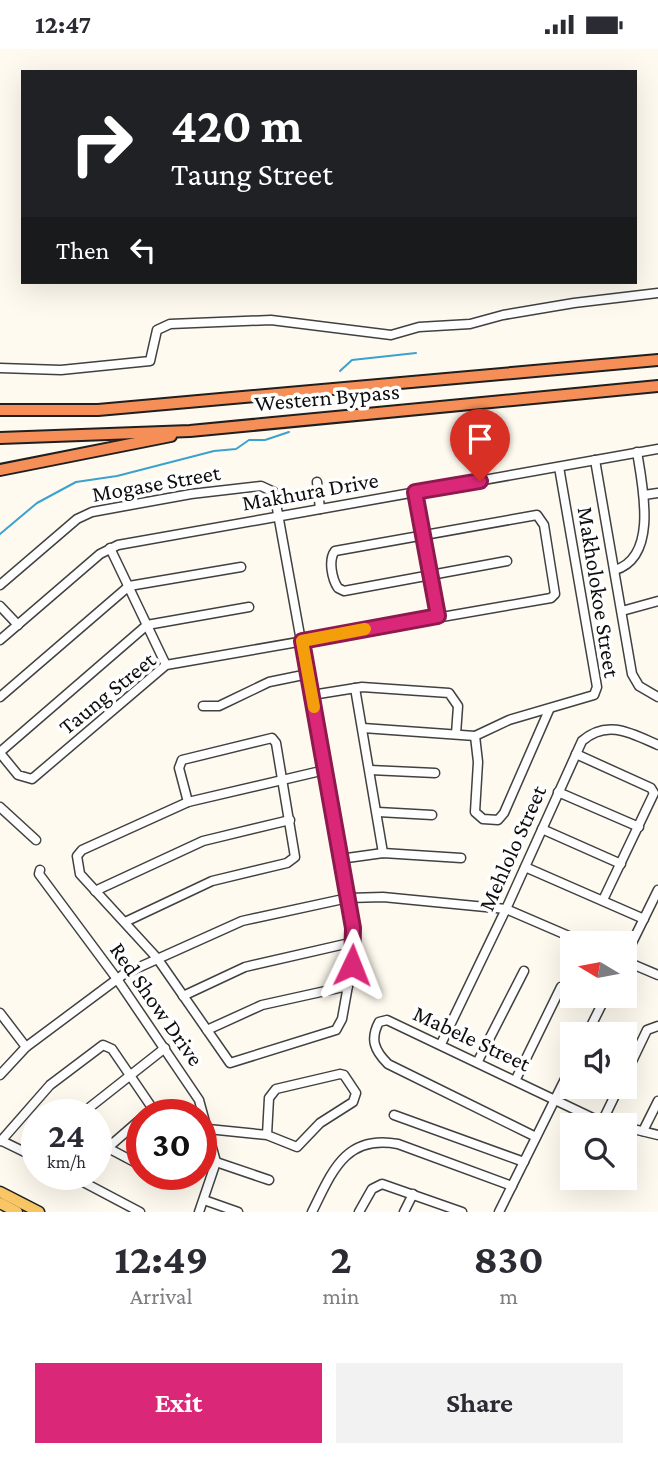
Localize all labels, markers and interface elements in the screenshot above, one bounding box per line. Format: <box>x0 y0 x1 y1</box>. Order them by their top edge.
text: 12:47 <box>35 10 91 39</box>
icon: right <box>56 98 147 189</box>
text: 420 m <box>171 98 303 153</box>
text: Taung Street <box>171 156 333 192</box>
icon: left <box>124 231 162 269</box>
text: Then <box>56 236 110 265</box>
street label: Western Bypass <box>253 378 401 416</box>
pin <box>450 409 510 481</box>
icon: arrive <box>461 420 499 458</box>
street label: Mogase Street <box>90 459 222 507</box>
street label: Makhura Drive <box>240 466 380 516</box>
street label: Makholokoe Street <box>573 505 625 680</box>
street label: Taung Street <box>54 646 161 740</box>
street label: Mehlolo Street <box>473 781 551 915</box>
position arrow <box>315 928 389 1002</box>
north arrow <box>560 931 637 1008</box>
map controls <box>560 931 637 1190</box>
street label: Red Show Drive <box>105 937 209 1071</box>
street label: Mabele Street <box>409 1000 535 1077</box>
button: sound <box>560 1022 637 1099</box>
speed limit sign: 30 <box>126 1099 217 1190</box>
button: search <box>560 1113 637 1190</box>
text: 24 <box>48 1116 85 1155</box>
text: km/h <box>47 1152 86 1172</box>
text: 12:49 <box>114 1235 208 1282</box>
text: 2 <box>330 1235 352 1282</box>
text: 830 <box>474 1235 544 1282</box>
text: Arrival <box>130 1283 193 1309</box>
text: min <box>323 1283 359 1309</box>
text: m <box>499 1283 518 1309</box>
button: Exit <box>35 1363 322 1443</box>
button: Share <box>336 1363 623 1443</box>

